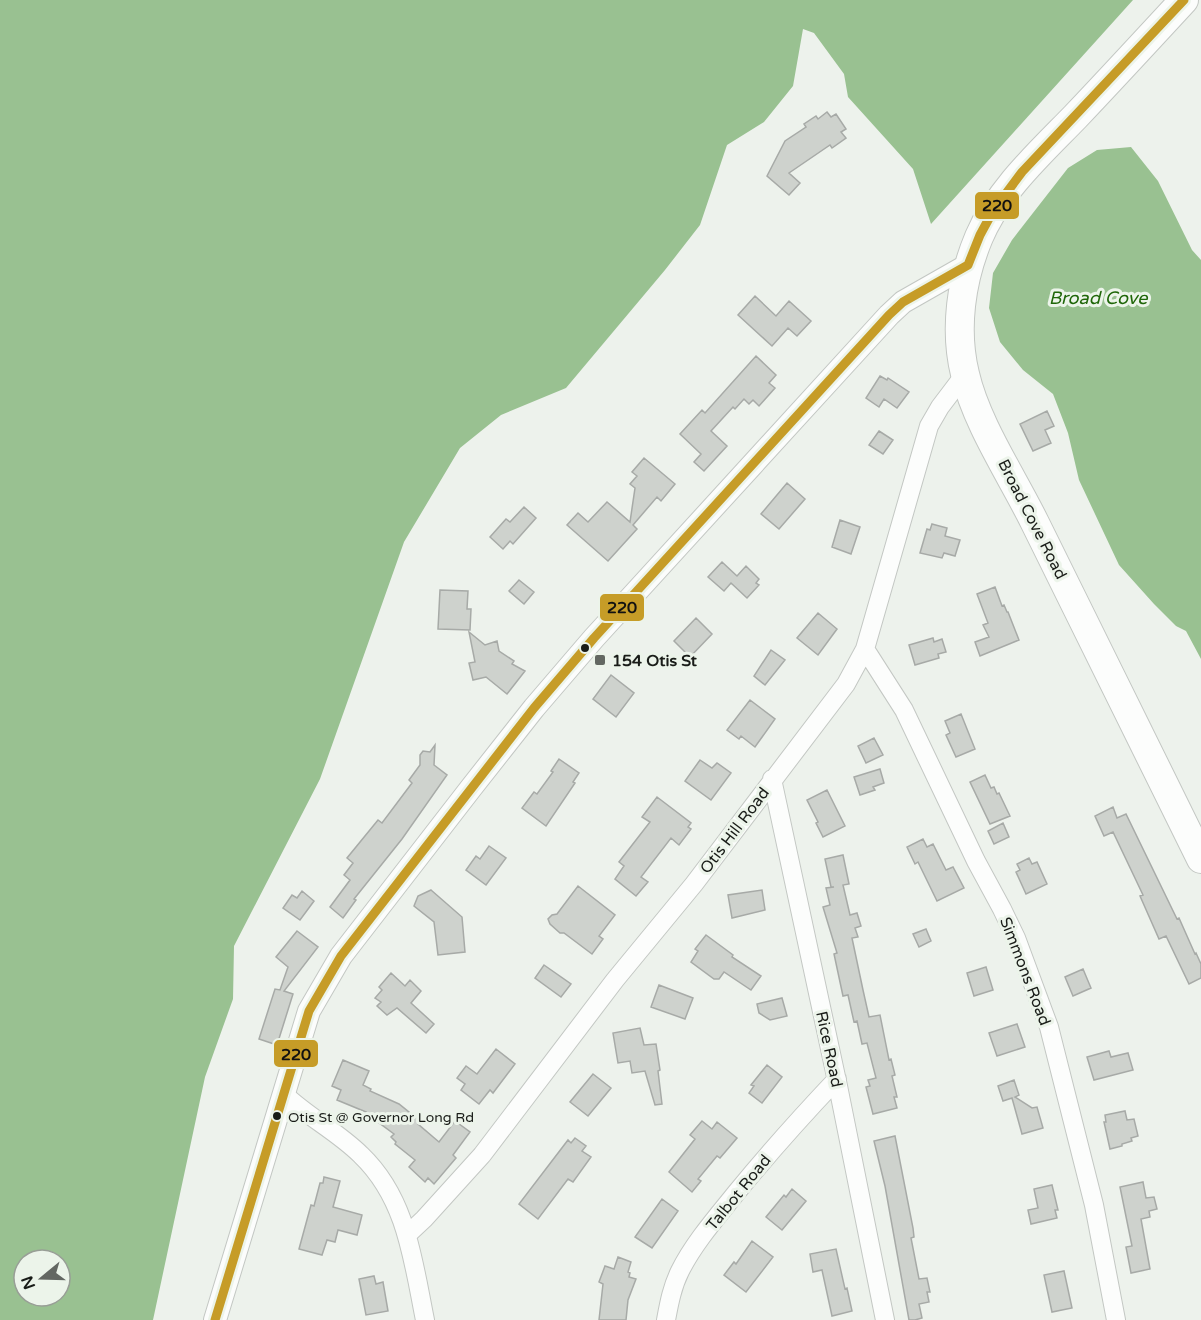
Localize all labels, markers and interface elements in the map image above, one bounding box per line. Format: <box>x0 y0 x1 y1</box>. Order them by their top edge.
line badge: 220 <box>974 191 1020 220</box>
text: 220 <box>982 196 1012 216</box>
water label: Broad Cove <box>1049 287 1148 309</box>
street label: Broad Cove Road <box>993 456 1071 583</box>
line badge: 220 <box>599 593 645 622</box>
text: 220 <box>607 598 637 618</box>
unlabelled marker <box>579 642 591 654</box>
place label: 154 Otis St <box>612 651 698 671</box>
marker: 154 Otis St <box>593 653 607 667</box>
street label: Otis Hill Road <box>696 783 774 878</box>
street label: Simmons Road <box>995 914 1055 1028</box>
street label: Rice Road <box>811 1009 847 1089</box>
line badge: 220 <box>273 1039 319 1068</box>
text: 220 <box>281 1045 311 1065</box>
place label: Otis St @ Governor Long Rd <box>288 1109 474 1126</box>
marker: Otis St @ Governor Long Rd <box>271 1110 283 1122</box>
street label: Talbot Road <box>702 1151 775 1235</box>
north arrow <box>12 1248 72 1308</box>
text: N <box>17 1273 40 1292</box>

